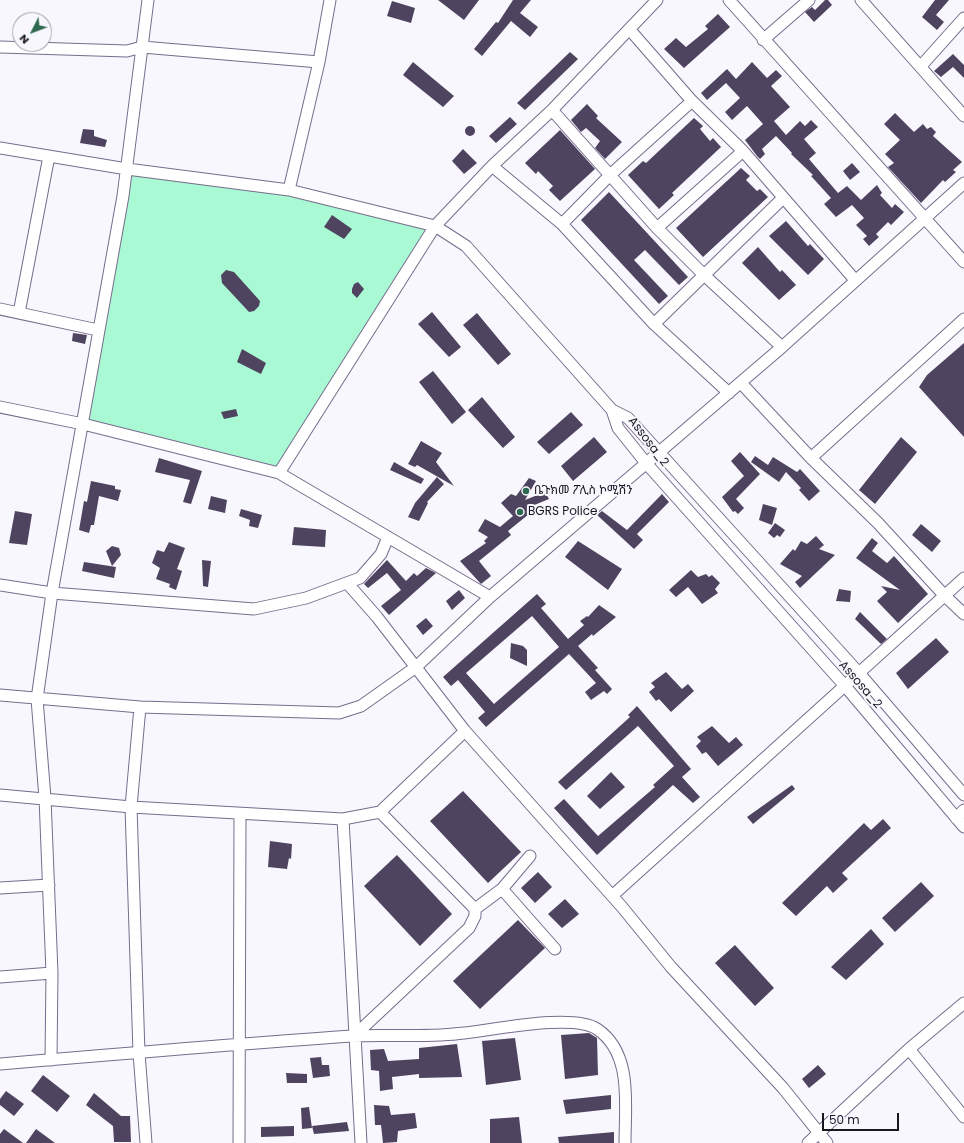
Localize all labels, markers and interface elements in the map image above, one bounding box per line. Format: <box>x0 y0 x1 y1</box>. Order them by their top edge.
north arrow <box>12 12 52 52</box>
text: N <box>15 31 33 48</box>
street label: Assosa_2 <box>625 414 671 470</box>
place label: ቤጉክመ ፖሊስ ኮሚሽን <box>534 484 632 498</box>
marker: ቤጉክመ ፖሊስ ኮሚሽን <box>521 486 531 496</box>
place label: BGRS Police <box>528 505 597 519</box>
marker: BGRS Police <box>515 507 525 517</box>
street label: Assosa_2 <box>835 658 885 712</box>
scale bar <box>824 1105 901 1131</box>
text: 50 m <box>829 1111 860 1128</box>

